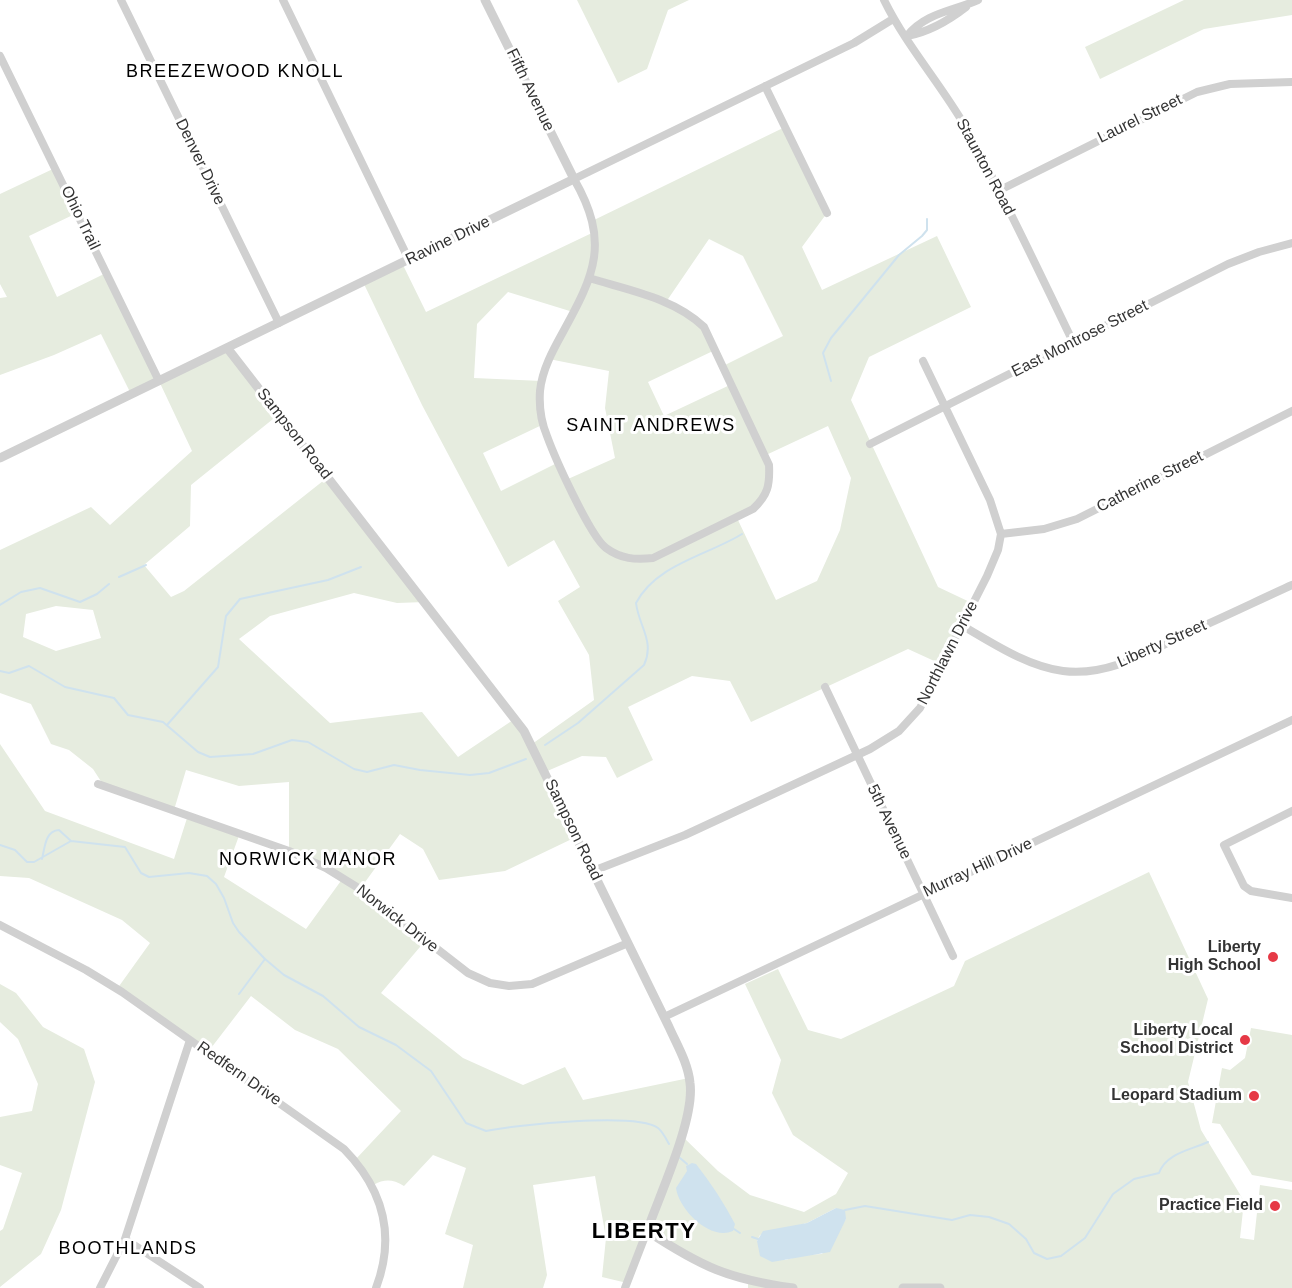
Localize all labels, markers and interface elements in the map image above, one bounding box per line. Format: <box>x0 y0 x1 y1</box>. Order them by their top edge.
street label: Fifth Avenue <box>502 46 558 134</box>
district label: BREEZEWOOD KNOLL <box>126 61 344 83</box>
street label: Laurel Street <box>1095 90 1185 148</box>
street label: Staunton Road <box>951 115 1019 219</box>
street label: Denver Drive <box>171 116 229 208</box>
street label: Ohio Trail <box>56 183 104 253</box>
street label: Ravine Drive <box>403 212 493 270</box>
street label: East Montrose Street <box>1009 296 1151 382</box>
street label: Sampson Road <box>252 385 336 483</box>
district label: SAINT ANDREWS <box>566 415 736 437</box>
street label: Catherine Street <box>1094 447 1206 517</box>
street label: Northlawn Drive <box>914 598 982 708</box>
street label: Liberty Street <box>1115 616 1209 672</box>
street label: Sampson Road <box>540 776 606 884</box>
street label: 5th Avenue <box>863 782 915 862</box>
street label: Murray Hill Drive <box>920 834 1036 902</box>
district label: NORWICK MANOR <box>219 849 397 871</box>
street label: Norwick Drive <box>352 881 442 957</box>
place label: Liberty High School <box>1168 938 1261 976</box>
marker: Liberty High School <box>1266 950 1280 964</box>
place label: Liberty Local School District <box>1120 1021 1233 1059</box>
marker: Liberty Local School District <box>1238 1033 1252 1047</box>
street label: Redfern Drive <box>193 1038 285 1110</box>
place label: Leopard Stadium <box>1111 1086 1242 1106</box>
marker: Leopard Stadium <box>1247 1089 1261 1103</box>
place label: Practice Field <box>1159 1196 1263 1216</box>
marker: Practice Field <box>1268 1199 1282 1213</box>
district label: LIBERTY <box>592 1219 696 1245</box>
district label: BOOTHLANDS <box>58 1238 198 1260</box>

